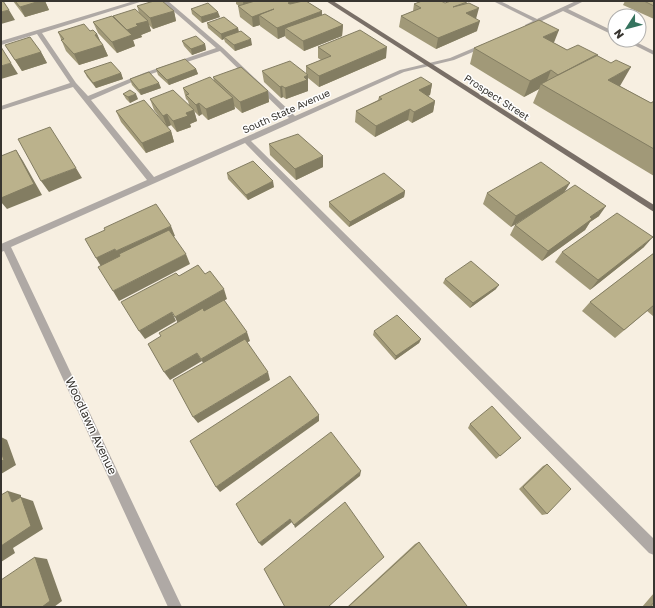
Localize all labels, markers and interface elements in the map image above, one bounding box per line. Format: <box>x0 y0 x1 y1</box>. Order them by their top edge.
north arrow <box>607 8 647 48</box>
text: N <box>611 27 626 41</box>
street label: Prospect Street <box>462 72 532 122</box>
street label: South State Avenue <box>240 86 332 136</box>
street label: Woodlawn Avenue <box>62 375 121 477</box>

